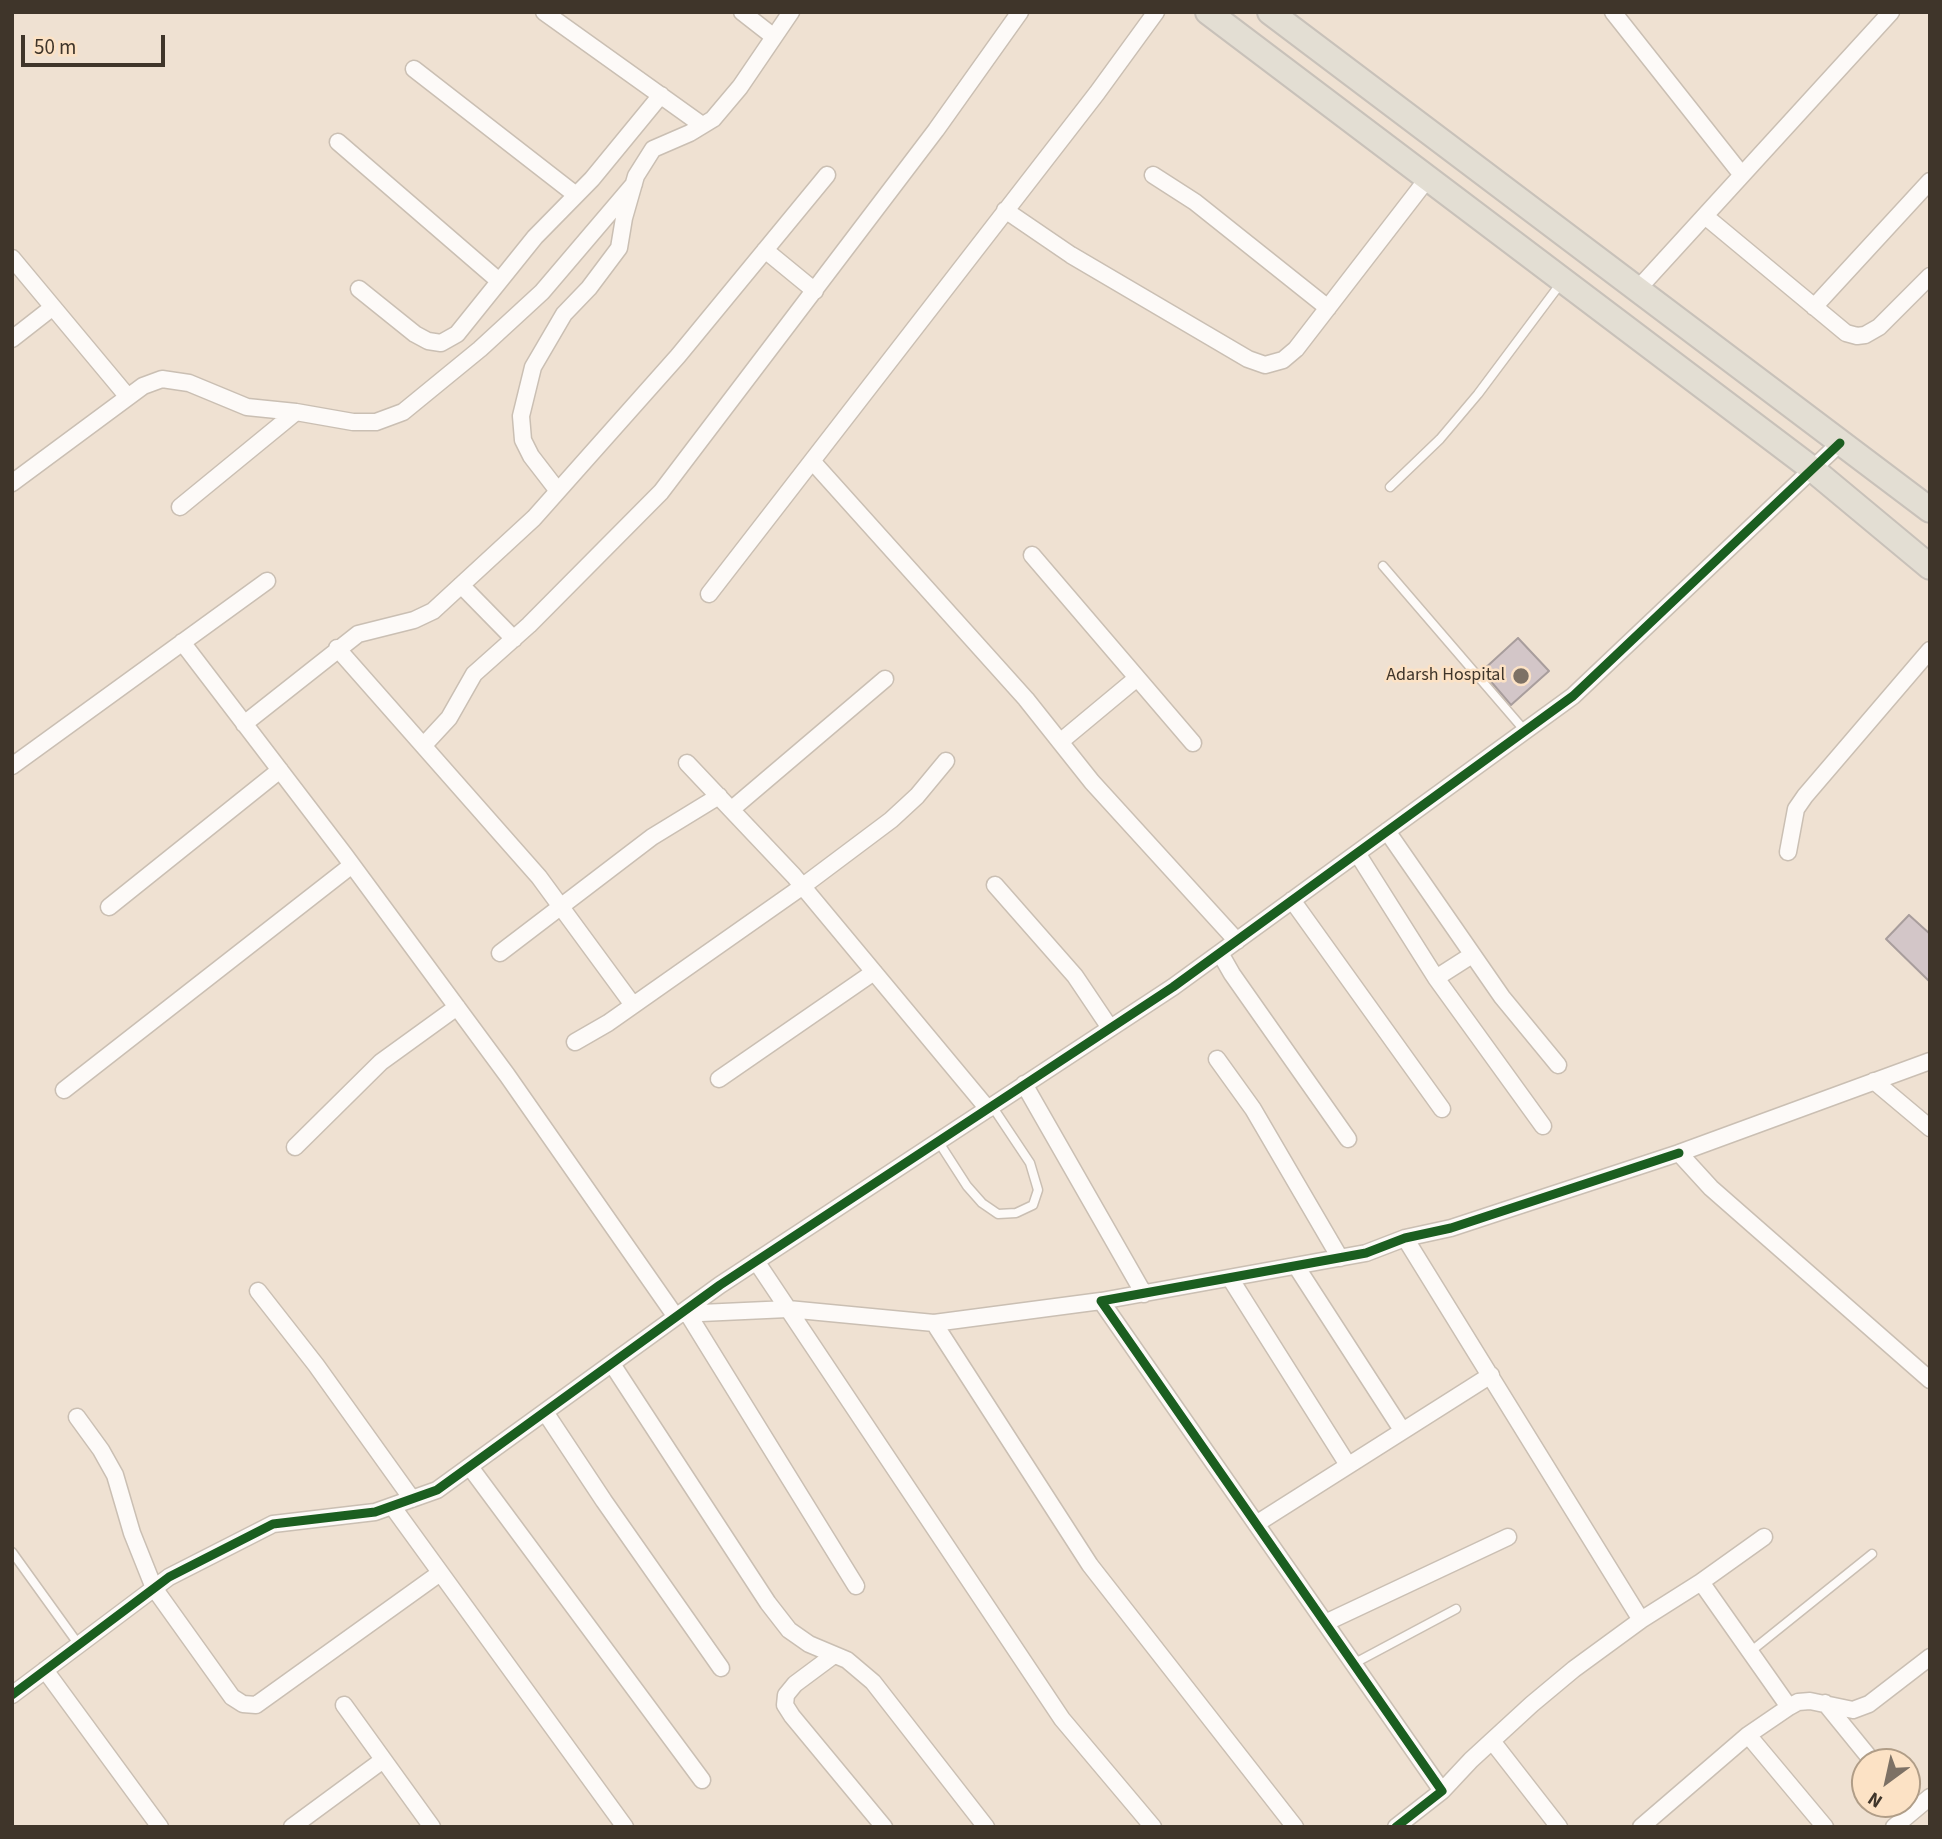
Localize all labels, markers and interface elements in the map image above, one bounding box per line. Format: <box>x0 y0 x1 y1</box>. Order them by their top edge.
scale bar <box>24 21 168 65</box>
text: 50 m <box>34 32 76 62</box>
place label: Adarsh Hospital <box>1386 665 1505 687</box>
marker: Adarsh Hospital <box>1511 666 1531 686</box>
north arrow <box>1851 1748 1921 1818</box>
text: N <box>1863 1785 1888 1814</box>

